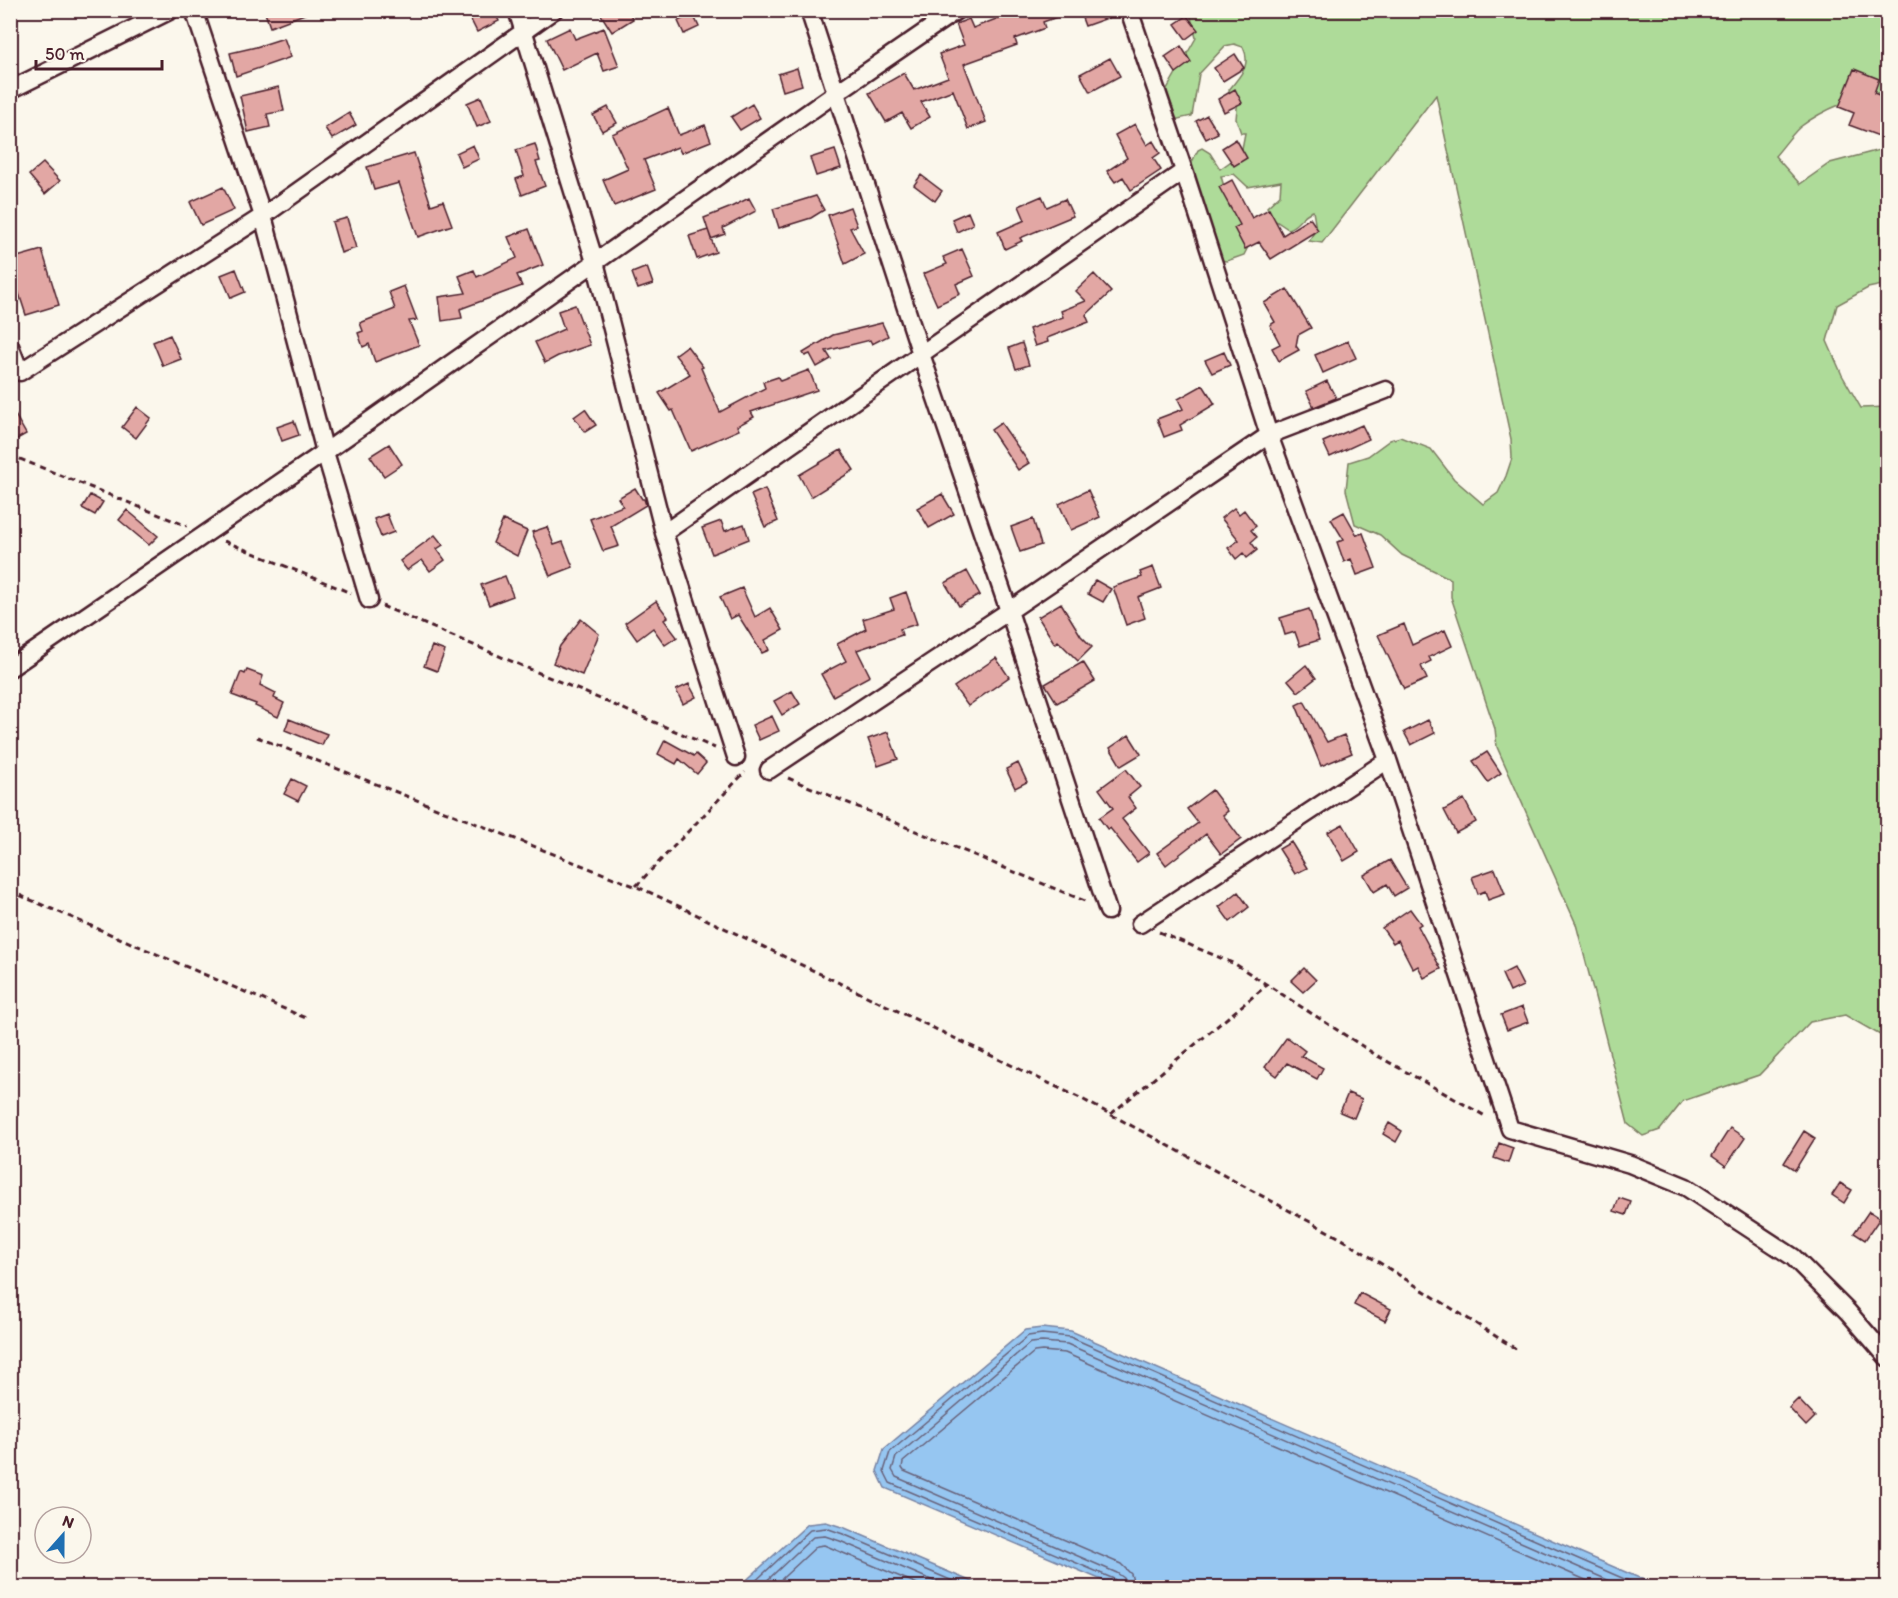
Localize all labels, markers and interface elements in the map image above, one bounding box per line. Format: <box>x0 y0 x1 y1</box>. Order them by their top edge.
scale bar <box>36 33 162 71</box>
text: 50 m <box>45 43 85 65</box>
north arrow <box>33 1505 93 1565</box>
text: N <box>60 1511 77 1532</box>

